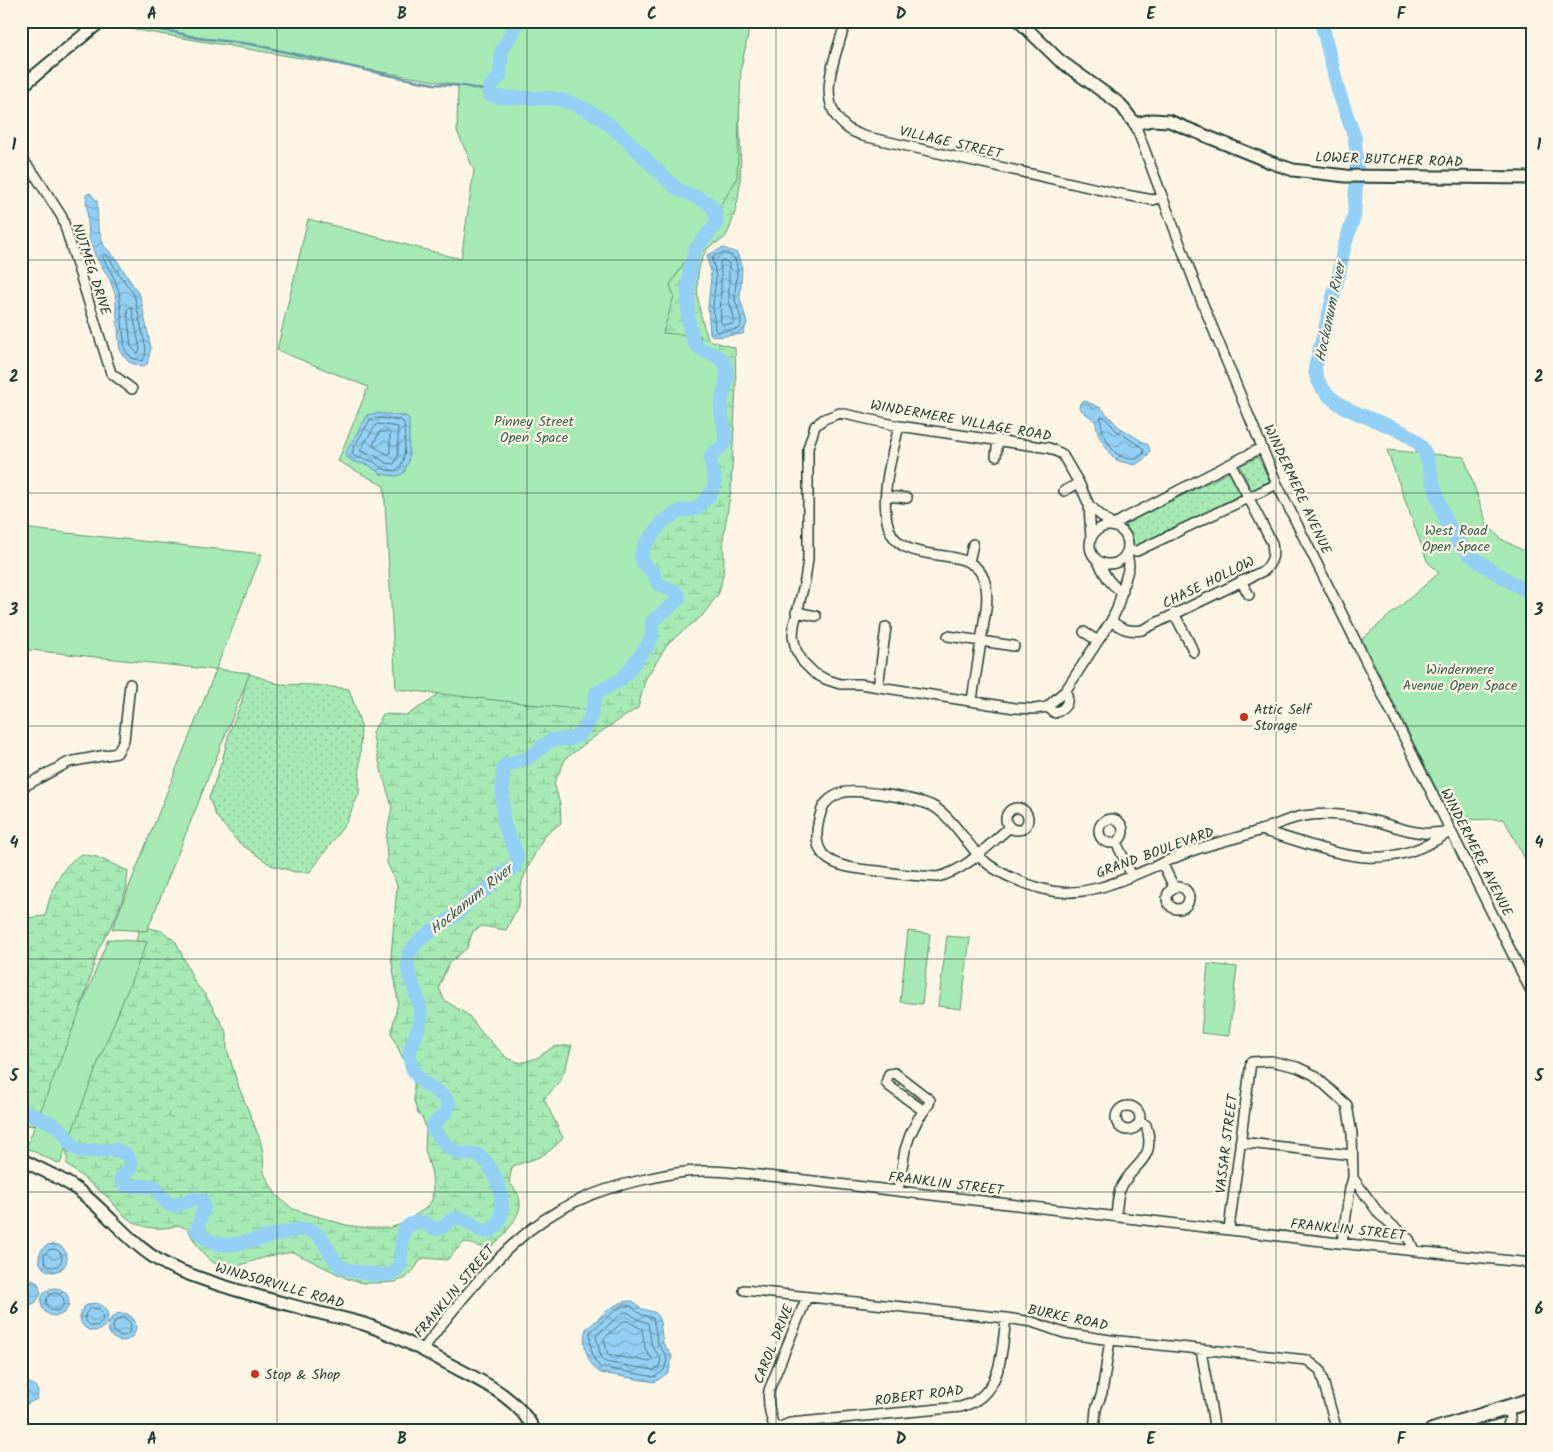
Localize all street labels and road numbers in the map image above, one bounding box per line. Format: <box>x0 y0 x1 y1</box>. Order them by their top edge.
street label: VILLAGE STREET <box>897 120 1006 166</box>
street label: LOWER BUTCHER ROAD <box>1315 146 1463 174</box>
street label: NUTMEG DRIVE <box>66 220 117 319</box>
street label: WINDERMERE VILLAGE ROAD <box>868 394 1053 448</box>
street label: WINDERMERE AVENUE <box>1257 421 1337 559</box>
street label: CHASE HOLLOW <box>1159 551 1258 615</box>
street label: WINDERMERE AVENUE <box>1434 784 1518 921</box>
street label: GRAND BOULEVARD <box>1093 821 1217 885</box>
street label: VASSAR STREET <box>1210 1092 1244 1195</box>
street label: FRANKLIN STREET <box>887 1166 1006 1202</box>
street label: FRANKLIN STREET <box>1289 1213 1408 1247</box>
street label: FRANKLIN STREET <box>409 1239 501 1343</box>
street label: WINDSORVILLE ROAD <box>213 1257 347 1315</box>
street label: BURKE ROAD <box>1025 1299 1110 1337</box>
street label: CAROL DRIVE <box>748 1301 800 1387</box>
street label: ROBERT ROAD <box>873 1380 965 1412</box>

